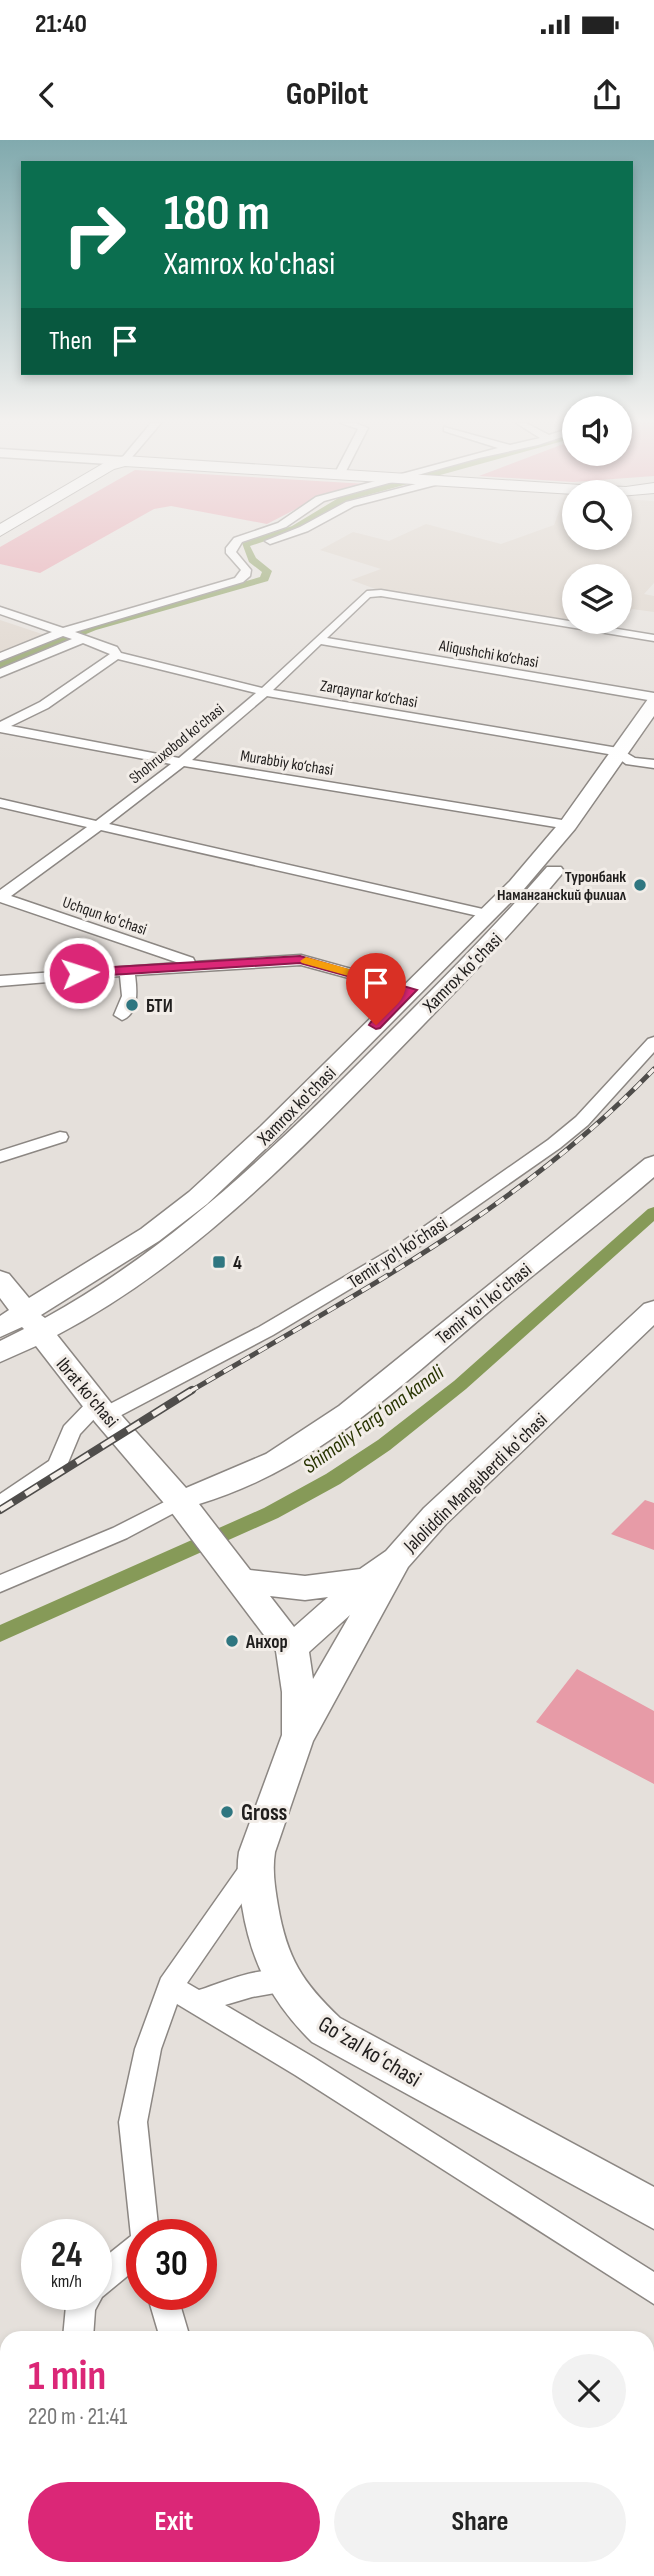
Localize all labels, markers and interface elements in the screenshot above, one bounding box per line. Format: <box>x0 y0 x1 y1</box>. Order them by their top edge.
text: 21:40 <box>35 9 87 40</box>
text: GoPilot <box>286 75 368 114</box>
icon: back <box>28 76 66 114</box>
icon: share <box>588 76 626 114</box>
text: 180 m <box>164 185 270 244</box>
icon: right <box>49 189 140 280</box>
text: Xamrox ko'chasi <box>164 245 335 284</box>
icon: arrive <box>106 322 144 360</box>
text: Then <box>49 326 92 357</box>
map controls <box>562 396 632 634</box>
button: sound <box>562 396 632 466</box>
button: search <box>562 480 632 550</box>
button: layers <box>562 564 632 634</box>
street label: Aliqushchi ko‘chasi <box>437 636 540 673</box>
street label: Zarqaynar ko‘chasi <box>319 677 419 712</box>
street label: Shohruxobod ko'chasi <box>126 700 228 788</box>
street label: Murabbiy ko‘chasi <box>239 747 335 780</box>
place label: Туронбанк Наманганский филиал <box>497 868 627 905</box>
marker: Туронбанк Наманганский филиал <box>632 877 648 893</box>
street label: Uchqun koʻchasi <box>60 893 149 940</box>
street label: Xamrox koʻchasi <box>418 929 508 1018</box>
position arrow <box>42 936 116 1010</box>
pin <box>346 953 406 1025</box>
icon: arrive <box>357 964 395 1002</box>
place label: БТИ <box>146 995 173 1018</box>
marker: БТИ <box>124 997 140 1013</box>
street label: Xamrox ko'chasi <box>252 1062 341 1151</box>
street label: Temir yo'l ko'chasi <box>344 1213 452 1294</box>
place label: 4 <box>233 1252 242 1275</box>
marker: 4 <box>211 1254 227 1270</box>
street label: Temir Yoʻl koʻchasi <box>431 1259 536 1350</box>
street label: Ibrat ko'chasi <box>51 1353 123 1433</box>
water label: Shimoliy Fargʻona kanali <box>298 1359 449 1479</box>
street label: Jaloliddin Manguberdi koʻchasi <box>399 1409 553 1558</box>
place label: Анхор <box>245 1631 288 1654</box>
marker: Анхор <box>224 1633 240 1649</box>
place label: Gross <box>241 1799 288 1827</box>
marker: Gross <box>219 1804 235 1820</box>
street label: Goʻzal koʻchasi <box>313 2010 426 2093</box>
speed limit sign: 30 <box>126 2219 217 2310</box>
text: 24 <box>51 2234 82 2277</box>
text: km/h <box>51 2271 82 2292</box>
text: 1 min <box>28 2351 106 2402</box>
button: close <box>552 2354 626 2428</box>
text: 220 m · 21:41 <box>28 2403 127 2431</box>
button: Exit <box>28 2482 320 2562</box>
button: Share <box>334 2482 626 2562</box>

